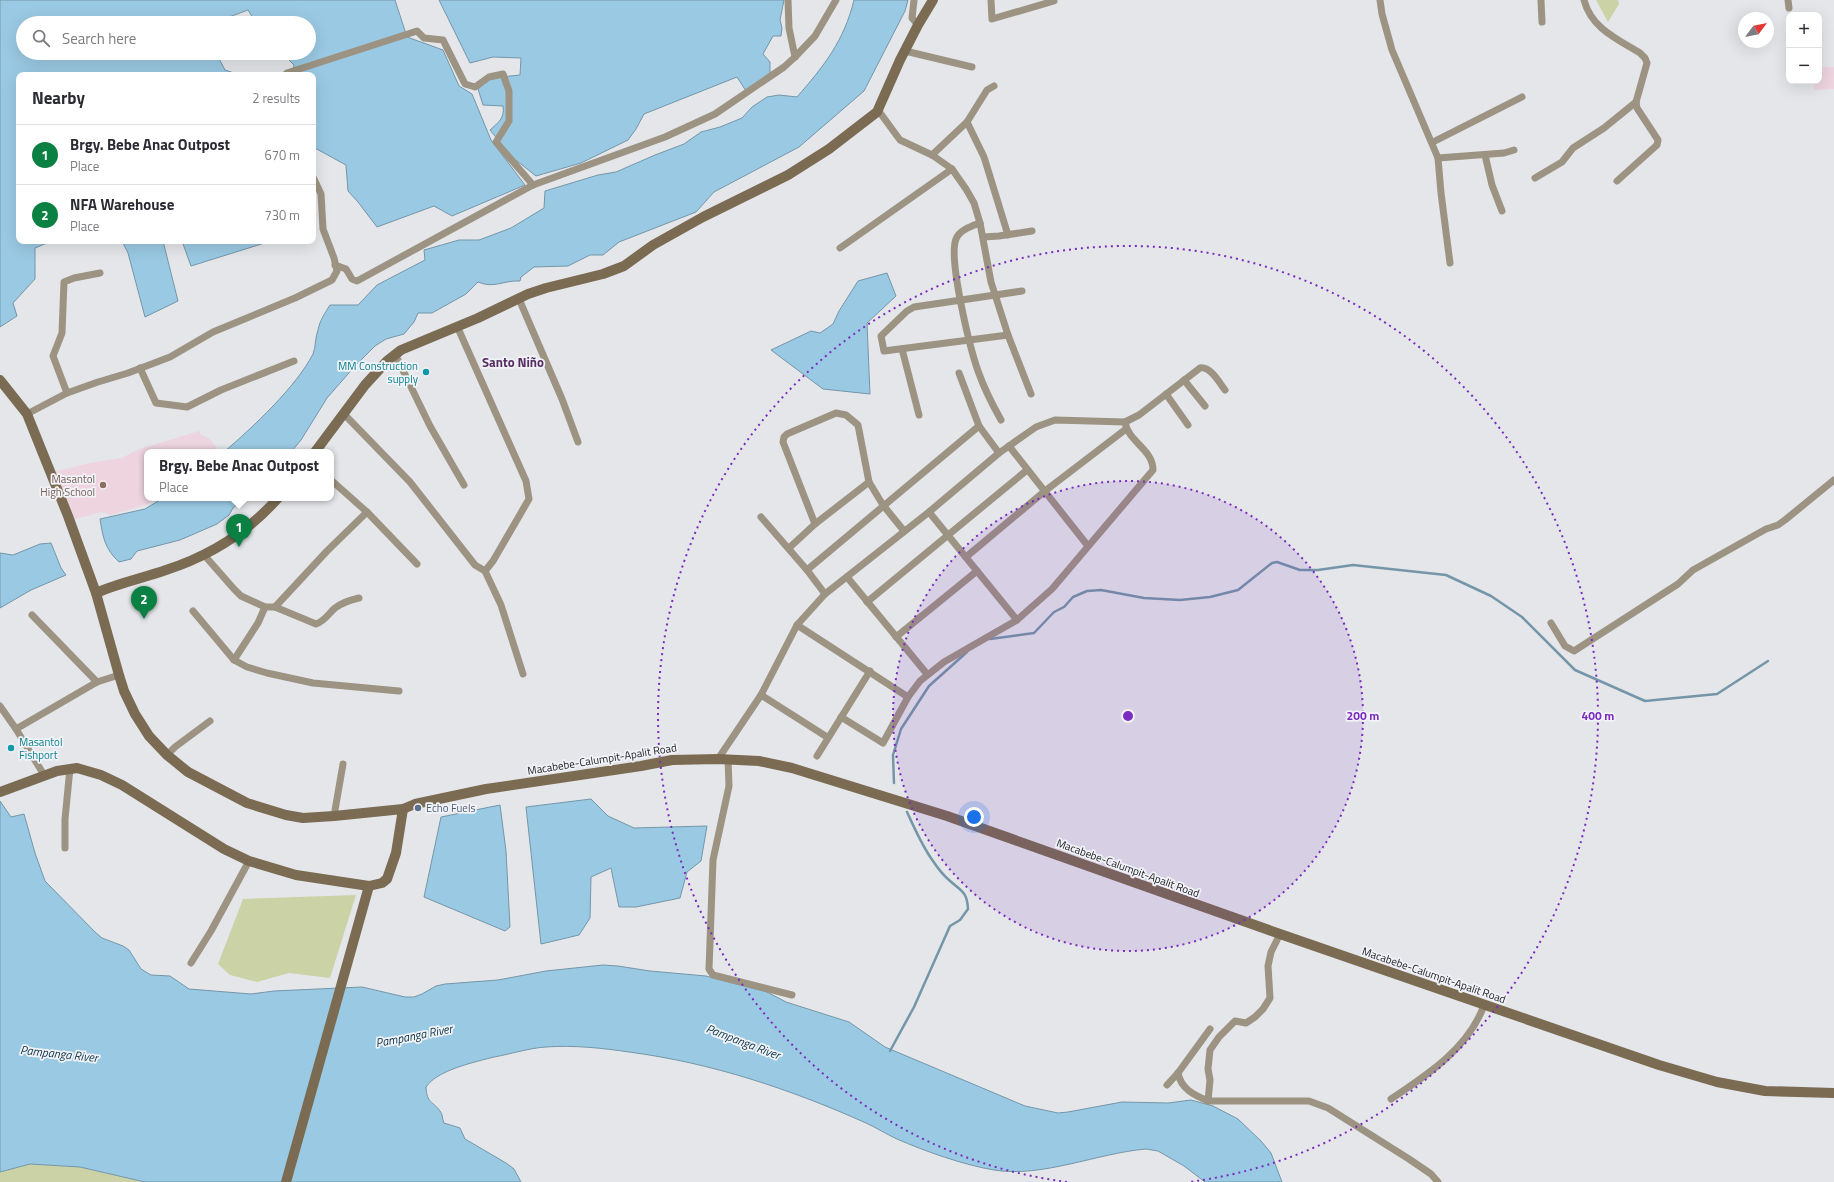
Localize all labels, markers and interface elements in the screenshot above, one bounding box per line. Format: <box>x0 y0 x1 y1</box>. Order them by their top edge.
north arrow <box>1738 12 1774 48</box>
map controls <box>1786 12 1822 84</box>
button: + <box>1786 12 1822 48</box>
search box <box>16 16 316 60</box>
icon: search <box>30 27 52 49</box>
text: Search here <box>62 27 136 50</box>
button: − <box>1786 48 1822 84</box>
text: Nearby <box>32 85 85 111</box>
text: 2 results <box>252 88 300 108</box>
text: Brgy. Bebe Anac Outpost <box>70 133 230 156</box>
text: 1 <box>41 145 49 165</box>
text: 670 m <box>264 145 300 165</box>
text: Place <box>70 156 99 176</box>
text: NFA Warehouse <box>70 193 174 216</box>
text: 2 <box>41 205 49 225</box>
text: 730 m <box>264 205 300 225</box>
text: Place <box>70 216 99 236</box>
district label: Santo Niño <box>482 352 544 372</box>
place label: MM Construction supply <box>338 358 419 387</box>
marker: MM Construction supply <box>421 367 431 377</box>
popup <box>144 449 334 501</box>
text: Brgy. Bebe Anac Outpost <box>159 454 319 477</box>
place label: Masantol High School <box>40 471 95 500</box>
text: Place <box>159 477 188 497</box>
marker: Masantol High School <box>98 480 108 490</box>
pin: 1 <box>226 514 252 547</box>
pin: 2 <box>131 586 157 619</box>
text: 200 m <box>1347 706 1379 725</box>
text: 400 m <box>1582 706 1614 725</box>
centre of rings <box>1121 709 1135 723</box>
place label: Masantol Fishport <box>19 734 62 763</box>
street label: Macabebe-Calumpit-Apalit Road <box>526 739 678 779</box>
marker: Masantol Fishport <box>6 743 16 753</box>
place label: Echo Fuels <box>426 800 476 816</box>
marker: Echo Fuels <box>413 803 423 813</box>
your location <box>964 807 984 827</box>
street label: Macabebe-Calumpit-Apalit Road <box>1054 835 1202 901</box>
street label: Macabebe-Calumpit-Apalit Road <box>1360 943 1508 1007</box>
water label: Pampanga River <box>374 1018 456 1052</box>
water label: Pampanga River <box>703 1019 785 1065</box>
water label: Pampanga River <box>19 1040 101 1067</box>

